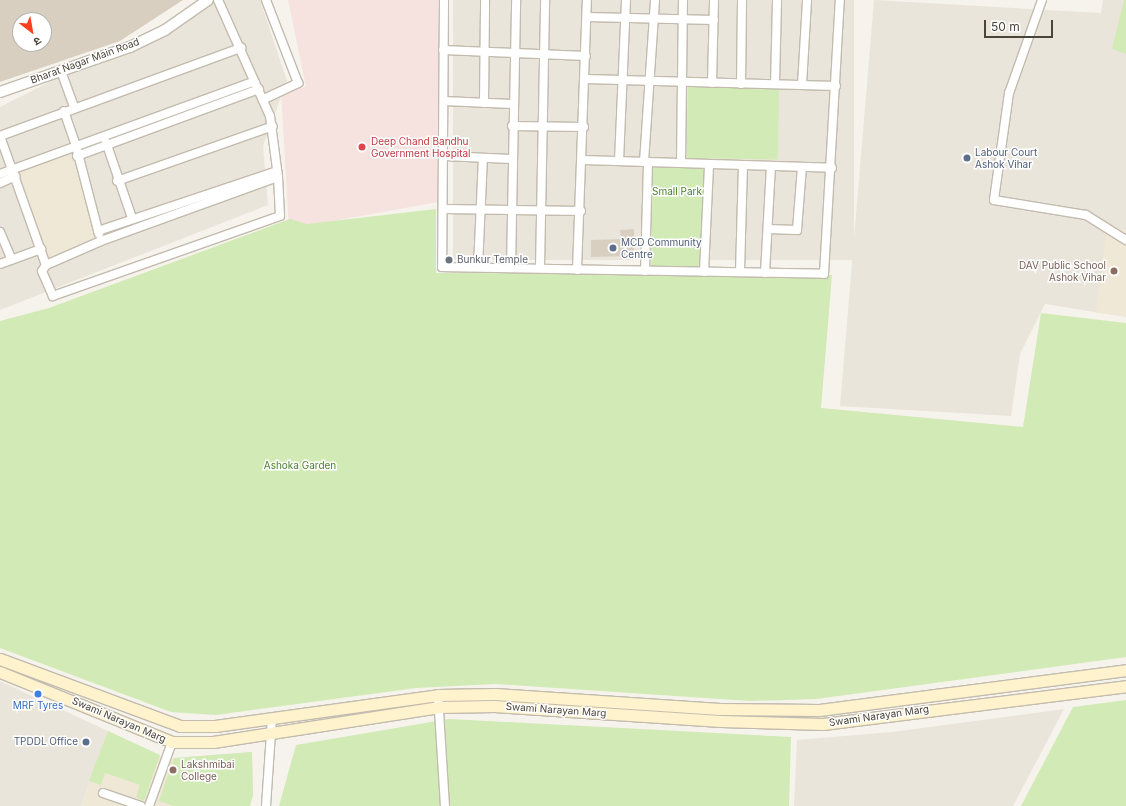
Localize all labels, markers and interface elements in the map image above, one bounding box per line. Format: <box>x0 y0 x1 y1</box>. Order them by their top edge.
north arrow <box>12 12 52 52</box>
scale bar <box>986 12 1055 38</box>
text: 50 m <box>991 19 1020 34</box>
text: उ <box>31 34 44 49</box>
street label: Bharat Nagar Main Road <box>29 36 141 86</box>
place label: Deep Chand Bandhu Government Hospital <box>371 135 471 158</box>
marker: Deep Chand Bandhu Government Hospital <box>356 141 368 153</box>
place label: Labour Court Ashok Vihar <box>975 146 1037 170</box>
marker: Labour Court Ashok Vihar <box>962 153 972 163</box>
park label: Small Park <box>652 186 702 198</box>
place label: MCD Community Centre <box>621 236 702 260</box>
marker: MCD Community Centre <box>608 243 618 253</box>
place label: Bunkur Temple <box>457 254 528 266</box>
marker: Bunkur Temple <box>444 255 454 265</box>
place label: DAV Public School Ashok Vihar <box>1019 259 1106 282</box>
marker: DAV Public School Ashok Vihar <box>1109 266 1119 276</box>
park label: Ashoka Garden <box>264 460 336 472</box>
marker: MRF Tyres <box>33 689 43 699</box>
street label: Swami Narayan Marg <box>70 695 168 745</box>
place label: MRF Tyres <box>13 700 63 712</box>
street label: Swami Narayan Marg <box>505 700 607 720</box>
street label: Swami Narayan Marg <box>828 703 930 729</box>
place label: TPDDL Office <box>14 736 78 748</box>
marker: TPDDL Office <box>81 737 91 747</box>
place label: Lakshmibai College <box>181 758 234 782</box>
marker: Lakshmibai College <box>168 765 178 775</box>

